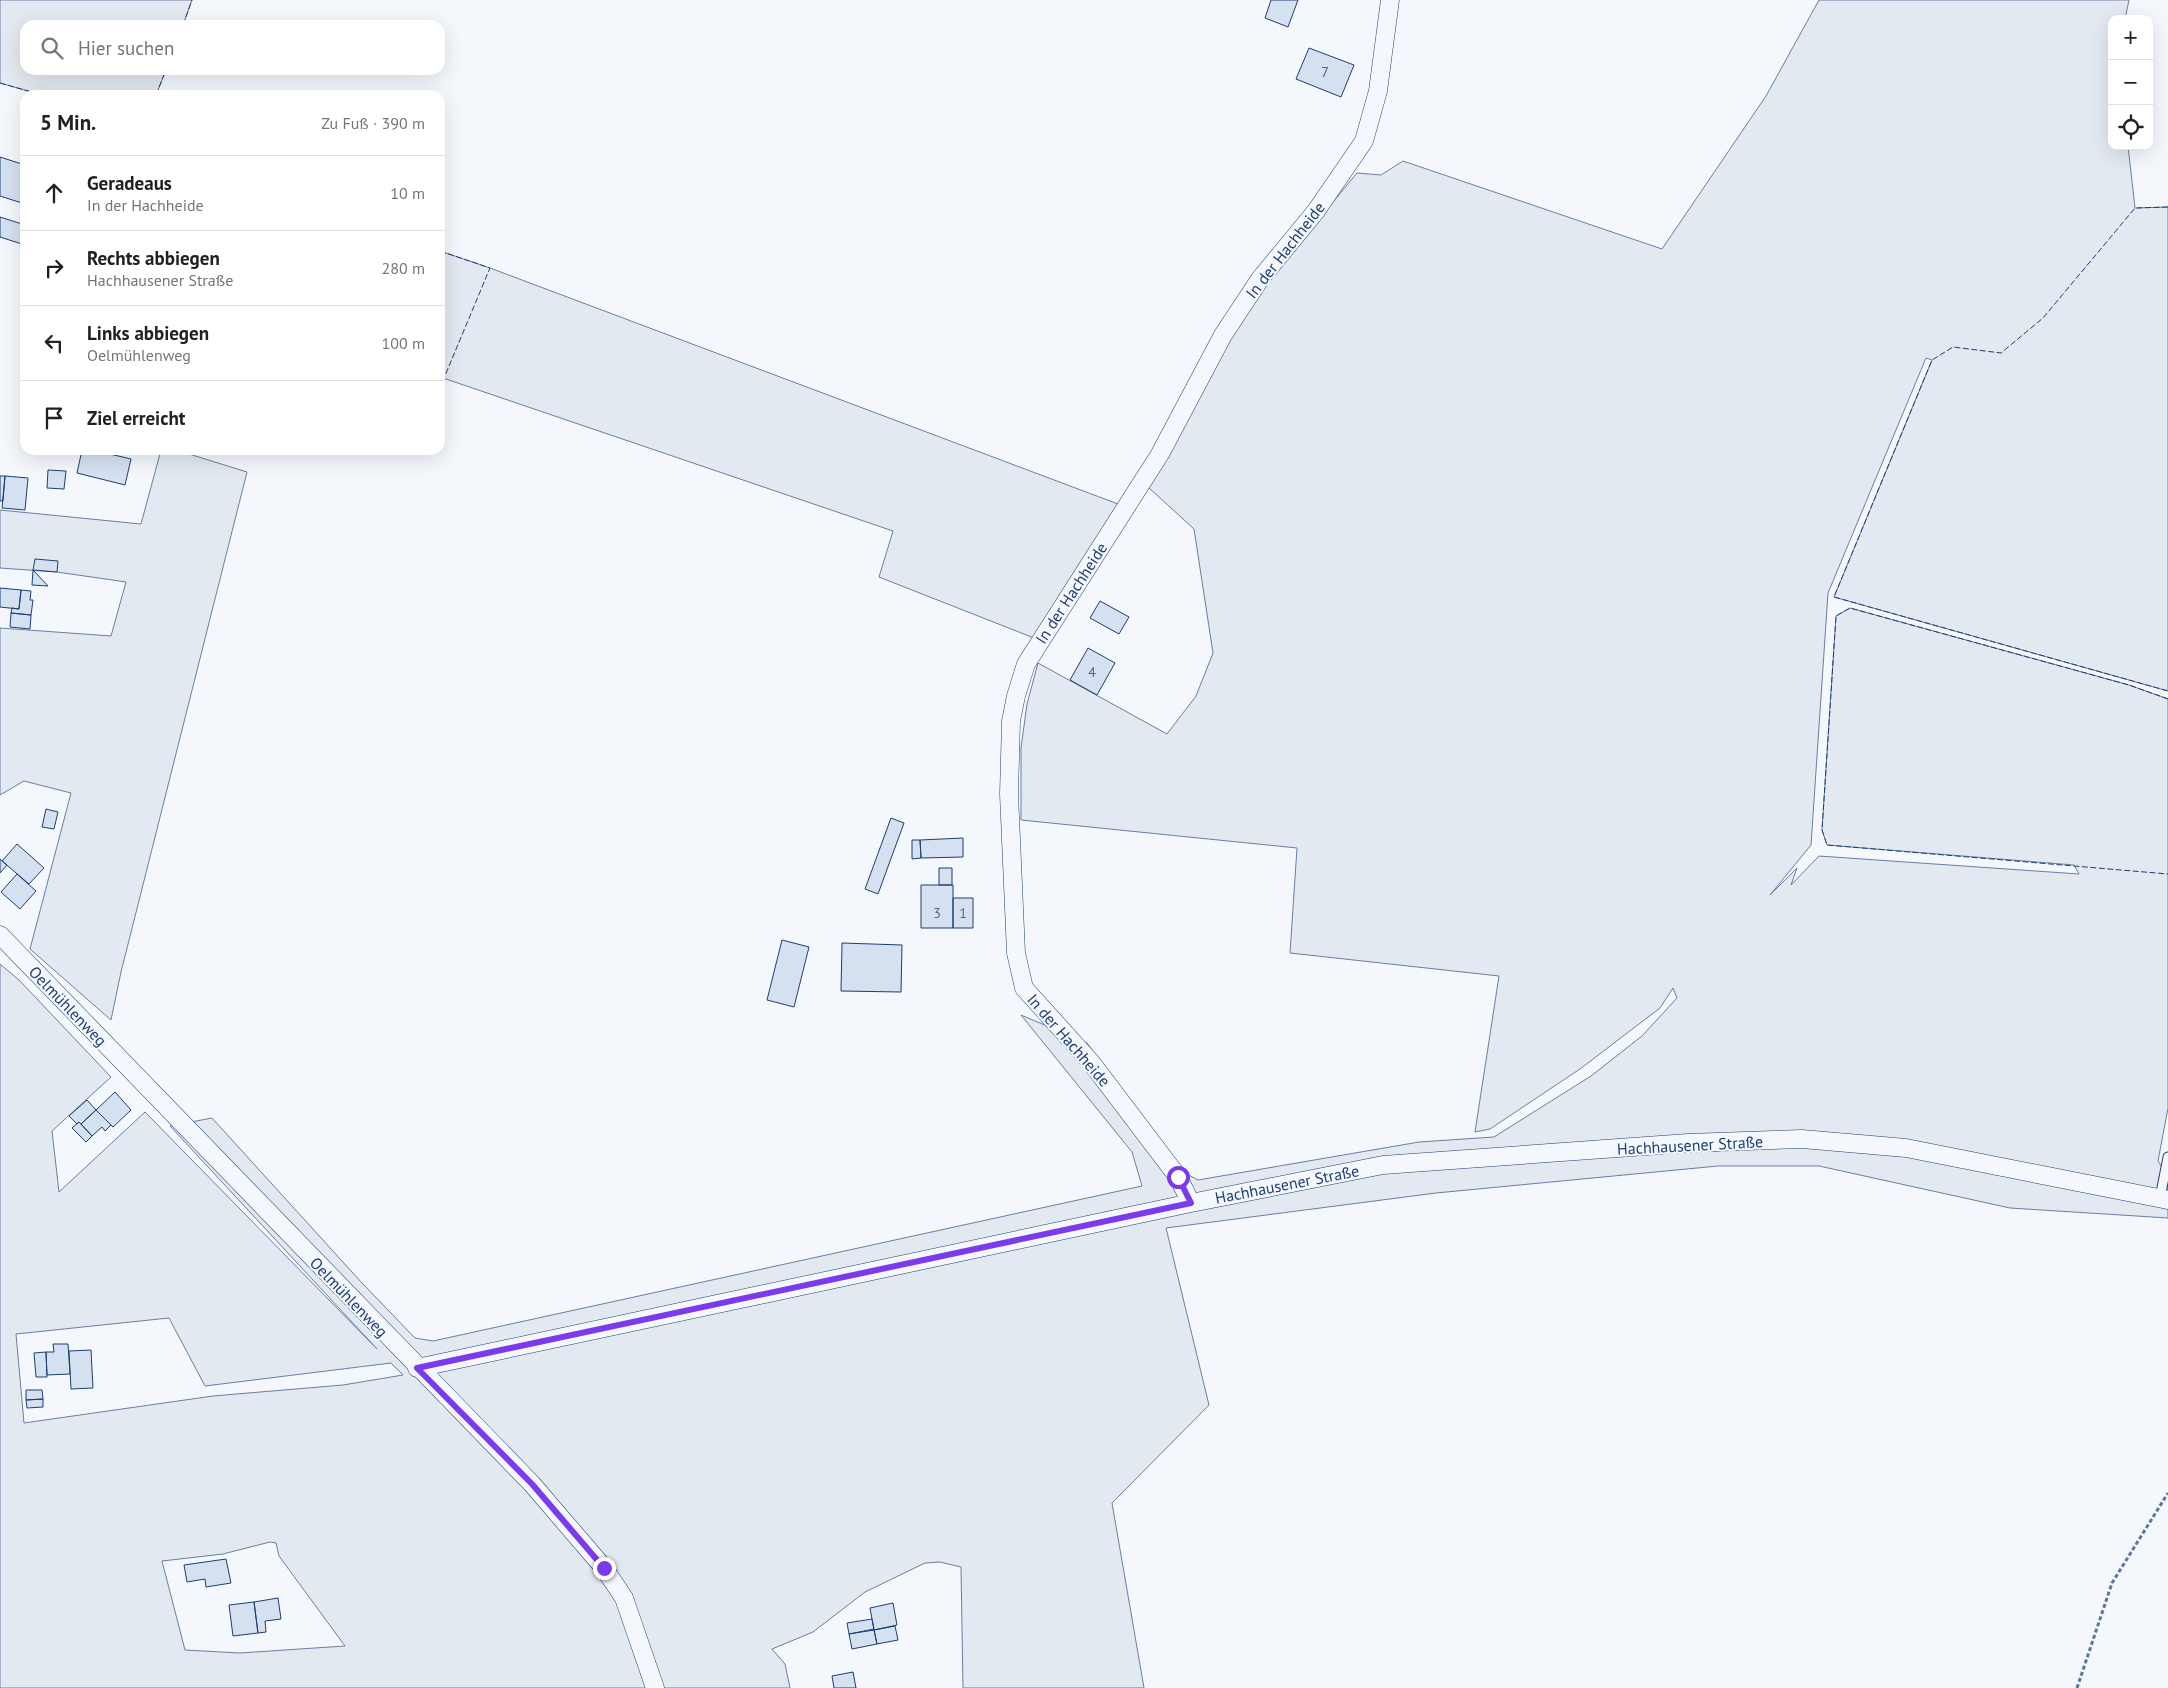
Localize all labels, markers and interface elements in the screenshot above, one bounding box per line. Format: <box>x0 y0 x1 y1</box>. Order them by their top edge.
map controls <box>2108 15 2153 150</box>
button: + <box>2108 15 2153 60</box>
search box <box>20 20 445 75</box>
icon: search <box>38 34 66 62</box>
text: Hier suchen <box>78 36 174 60</box>
button: − <box>2108 60 2153 105</box>
house number: 7 <box>1321 63 1329 81</box>
button: locate <box>2108 105 2153 150</box>
text: 5 Min. <box>40 109 96 136</box>
text: Zu Fuß · 390 m <box>321 113 425 133</box>
text: Geradeaus <box>87 171 172 195</box>
icon: ahead <box>40 179 68 207</box>
text: 10 m <box>390 183 425 203</box>
text: In der Hachheide <box>87 195 204 215</box>
street label: In der Hachheide <box>1241 198 1329 302</box>
text: Rechts abbiegen <box>87 246 220 270</box>
icon: right <box>40 254 68 282</box>
text: 280 m <box>382 258 425 278</box>
text: Hachhausener Straße <box>87 270 233 290</box>
text: Links abbiegen <box>87 321 209 345</box>
icon: left <box>40 329 68 357</box>
text: 100 m <box>382 333 425 353</box>
text: Oelmühlenweg <box>87 345 191 365</box>
icon: arrive <box>40 404 68 432</box>
text: Ziel erreicht <box>87 406 185 430</box>
street label: In der Hachheide <box>1031 539 1111 647</box>
house number: 4 <box>1088 663 1096 681</box>
house number: 3 <box>933 904 941 922</box>
house number: 1 <box>959 904 967 922</box>
street label: Oelmühlenweg <box>25 962 111 1050</box>
street label: In der Hachheide <box>1023 989 1115 1091</box>
street label: Hachhausener Straße <box>1616 1131 1764 1159</box>
street label: Hachhausener Straße <box>1213 1160 1361 1208</box>
route start <box>1167 1166 1190 1189</box>
street label: Oelmühlenweg <box>306 1253 392 1341</box>
route end <box>593 1557 616 1580</box>

